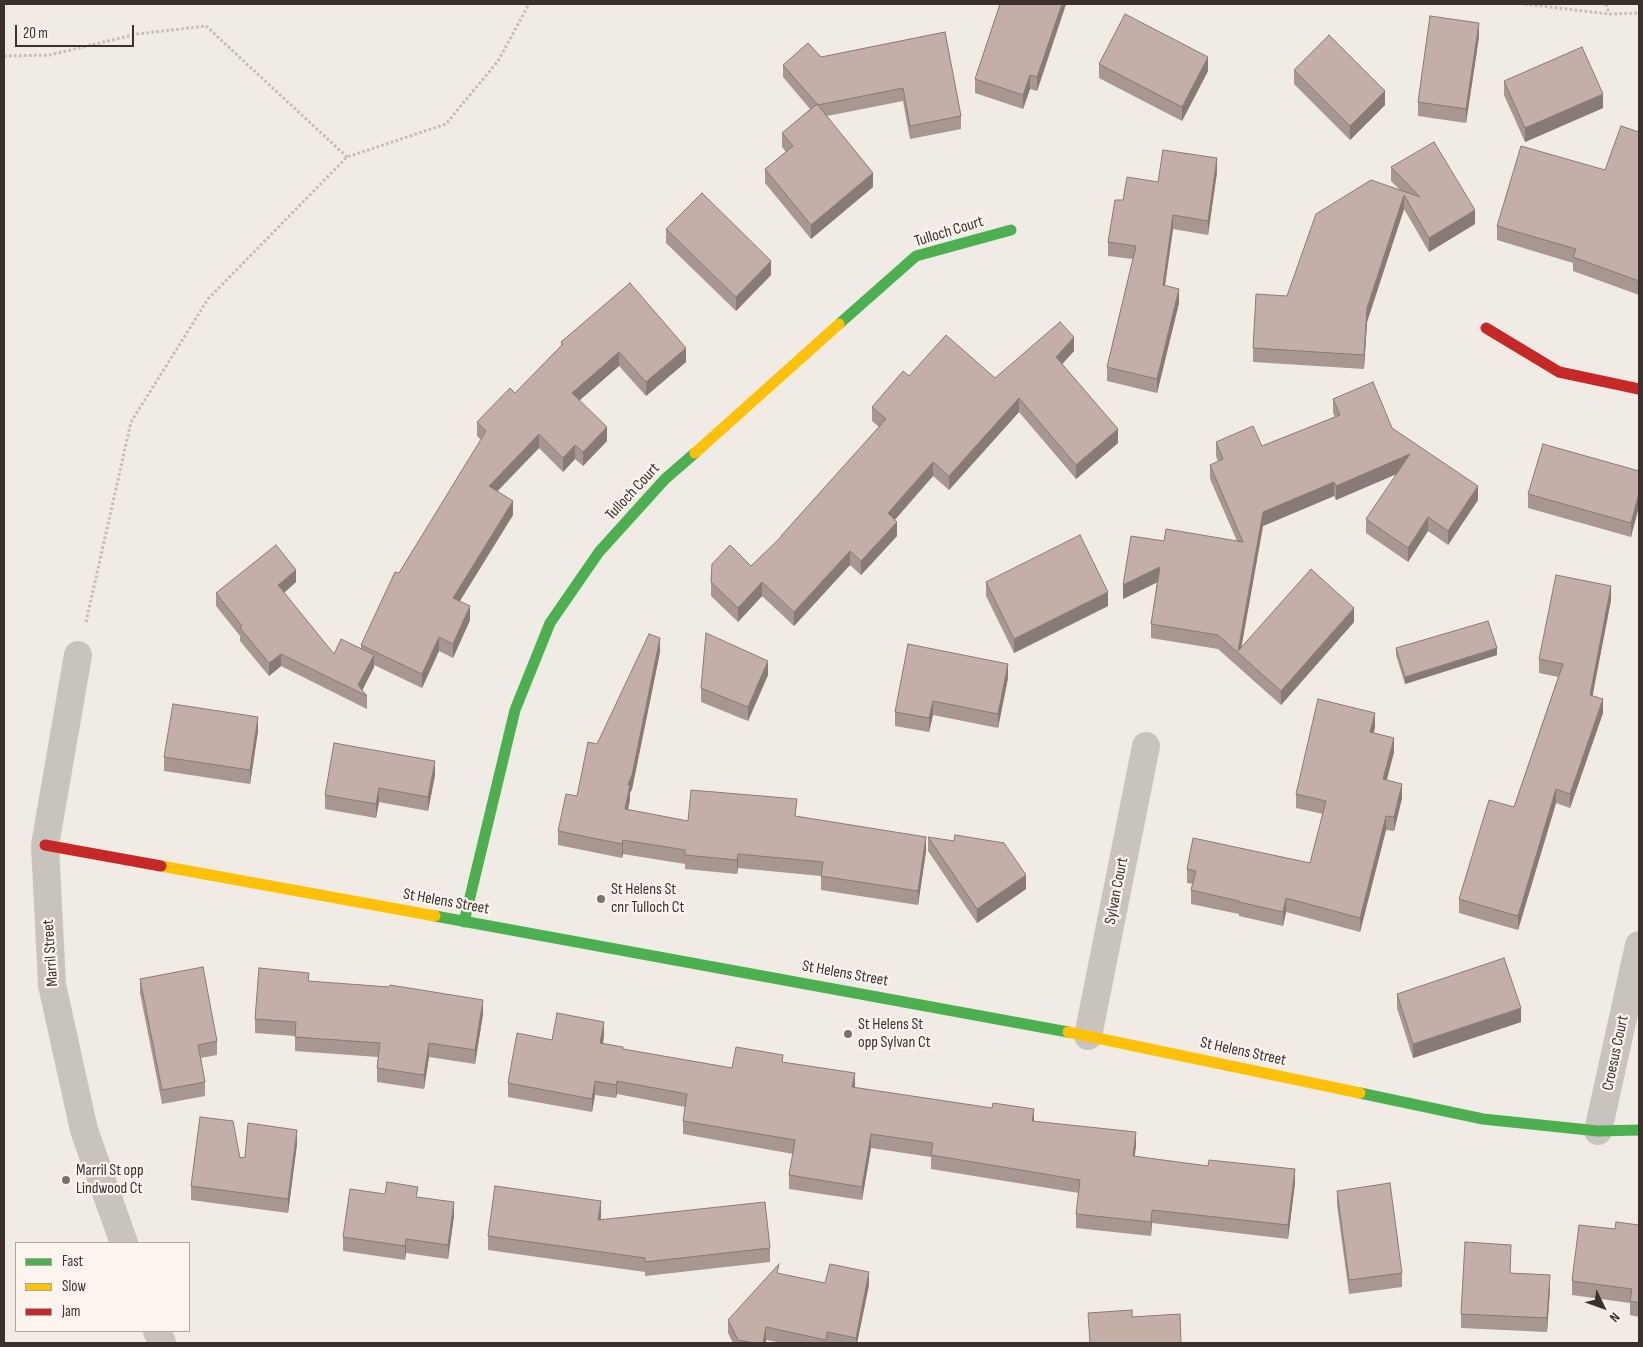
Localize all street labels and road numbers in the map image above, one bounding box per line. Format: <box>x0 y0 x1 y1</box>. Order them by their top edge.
street label: Tulloch Court <box>912 212 986 252</box>
street label: Tulloch Court <box>602 459 664 525</box>
street label: Sylvan Court <box>1101 856 1133 926</box>
street label: St Helens Street <box>401 885 491 919</box>
street label: Marril Street <box>39 919 63 987</box>
street label: St Helens Street <box>800 957 890 991</box>
street label: Croesus Court <box>1599 1014 1633 1092</box>
street label: St Helens Street <box>1198 1034 1288 1070</box>

